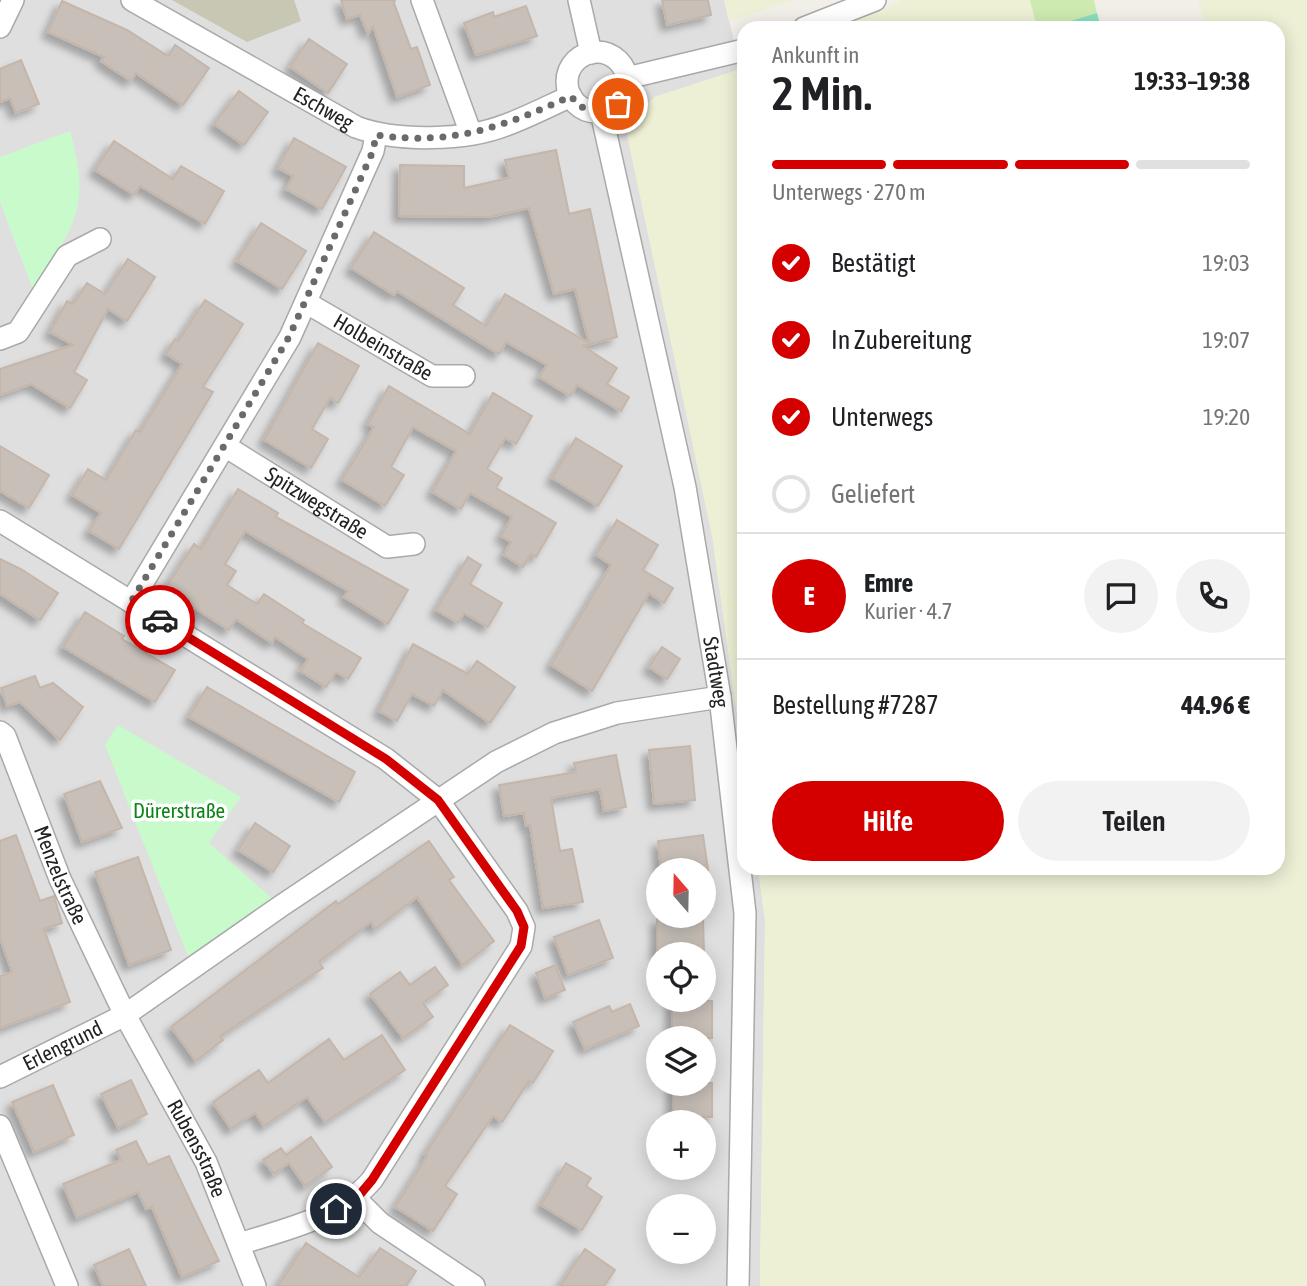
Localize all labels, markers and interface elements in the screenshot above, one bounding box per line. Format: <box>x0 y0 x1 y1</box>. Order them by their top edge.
text: Ankunft in <box>772 42 859 68</box>
text: 19:33–19:38 <box>1134 66 1250 96</box>
text: 2 Min. <box>772 67 872 120</box>
pin <box>588 74 648 134</box>
street label: Eschweg <box>290 81 358 134</box>
icon: bag <box>599 85 637 123</box>
text: Unterwegs · 270 m <box>772 179 926 205</box>
icon: check <box>772 244 810 282</box>
text: Bestätigt <box>831 248 916 278</box>
text: 19:03 <box>1202 250 1250 276</box>
street label: Holbeinstraße <box>330 308 437 385</box>
icon: check <box>772 321 810 359</box>
text: In Zubereitung <box>831 325 971 355</box>
text: 19:07 <box>1202 327 1250 353</box>
icon: check <box>772 398 810 436</box>
text: Unterwegs <box>831 402 933 432</box>
text: 19:20 <box>1203 404 1250 430</box>
street label: Spitzwegstraße <box>261 461 373 543</box>
text: Geliefert <box>831 479 915 509</box>
button: chat <box>1084 559 1158 633</box>
button: phone <box>1176 559 1250 633</box>
text: Emre <box>864 568 913 598</box>
text: E <box>803 581 815 611</box>
courier <box>125 585 195 655</box>
text: Kurier · 4.7 <box>864 598 952 624</box>
icon: car <box>141 601 179 639</box>
street label: Stadtweg <box>699 635 734 709</box>
text: Bestellung #7287 <box>772 690 938 720</box>
text: 44.96 € <box>1181 690 1250 720</box>
button: Hilfe <box>772 781 1004 861</box>
button: Teilen <box>1018 781 1250 861</box>
park label: Dürerstraße <box>133 798 225 822</box>
street label: Menzelstraße <box>30 822 93 928</box>
north arrow <box>646 858 716 928</box>
map controls <box>646 858 716 1264</box>
button: locate <box>646 942 716 1012</box>
street label: Erlengrund <box>19 1015 106 1075</box>
button: layers <box>646 1026 716 1096</box>
street label: Rubensstraße <box>163 1095 232 1200</box>
button: + <box>646 1110 716 1180</box>
pin <box>306 1179 366 1239</box>
icon: home <box>317 1190 355 1228</box>
button: − <box>646 1194 716 1264</box>

